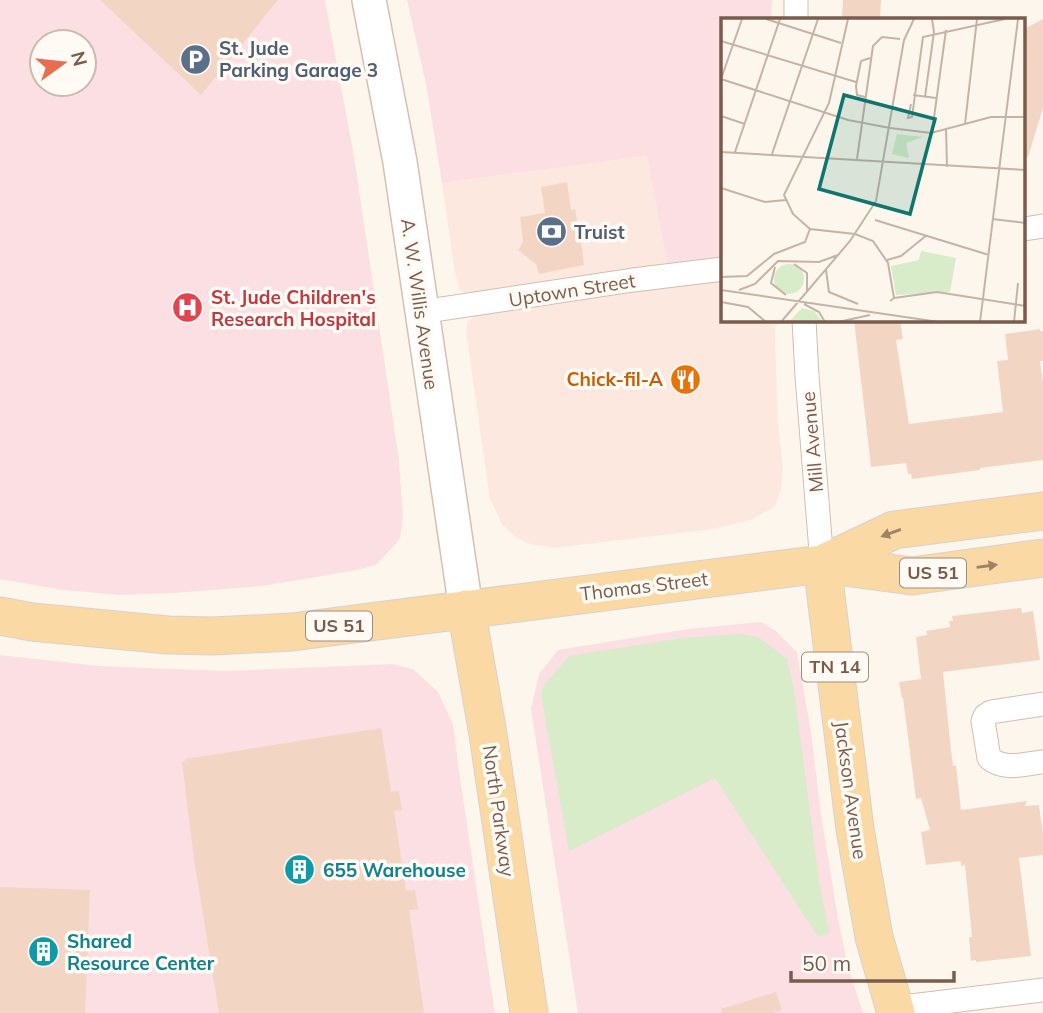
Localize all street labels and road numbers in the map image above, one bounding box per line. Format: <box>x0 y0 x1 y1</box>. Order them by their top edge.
street label: A. W. Willis Avenue <box>396 217 444 391</box>
street label: Uptown Street <box>507 268 637 312</box>
street label: Mill Avenue <box>796 391 828 493</box>
road number: US 51 <box>900 558 966 588</box>
street label: Thomas Street <box>579 566 710 606</box>
road number: US 51 <box>306 612 372 640</box>
road number: TN 14 <box>802 652 868 682</box>
street label: Jackson Avenue <box>829 719 873 861</box>
street label: North Parkway <box>478 744 520 878</box>

